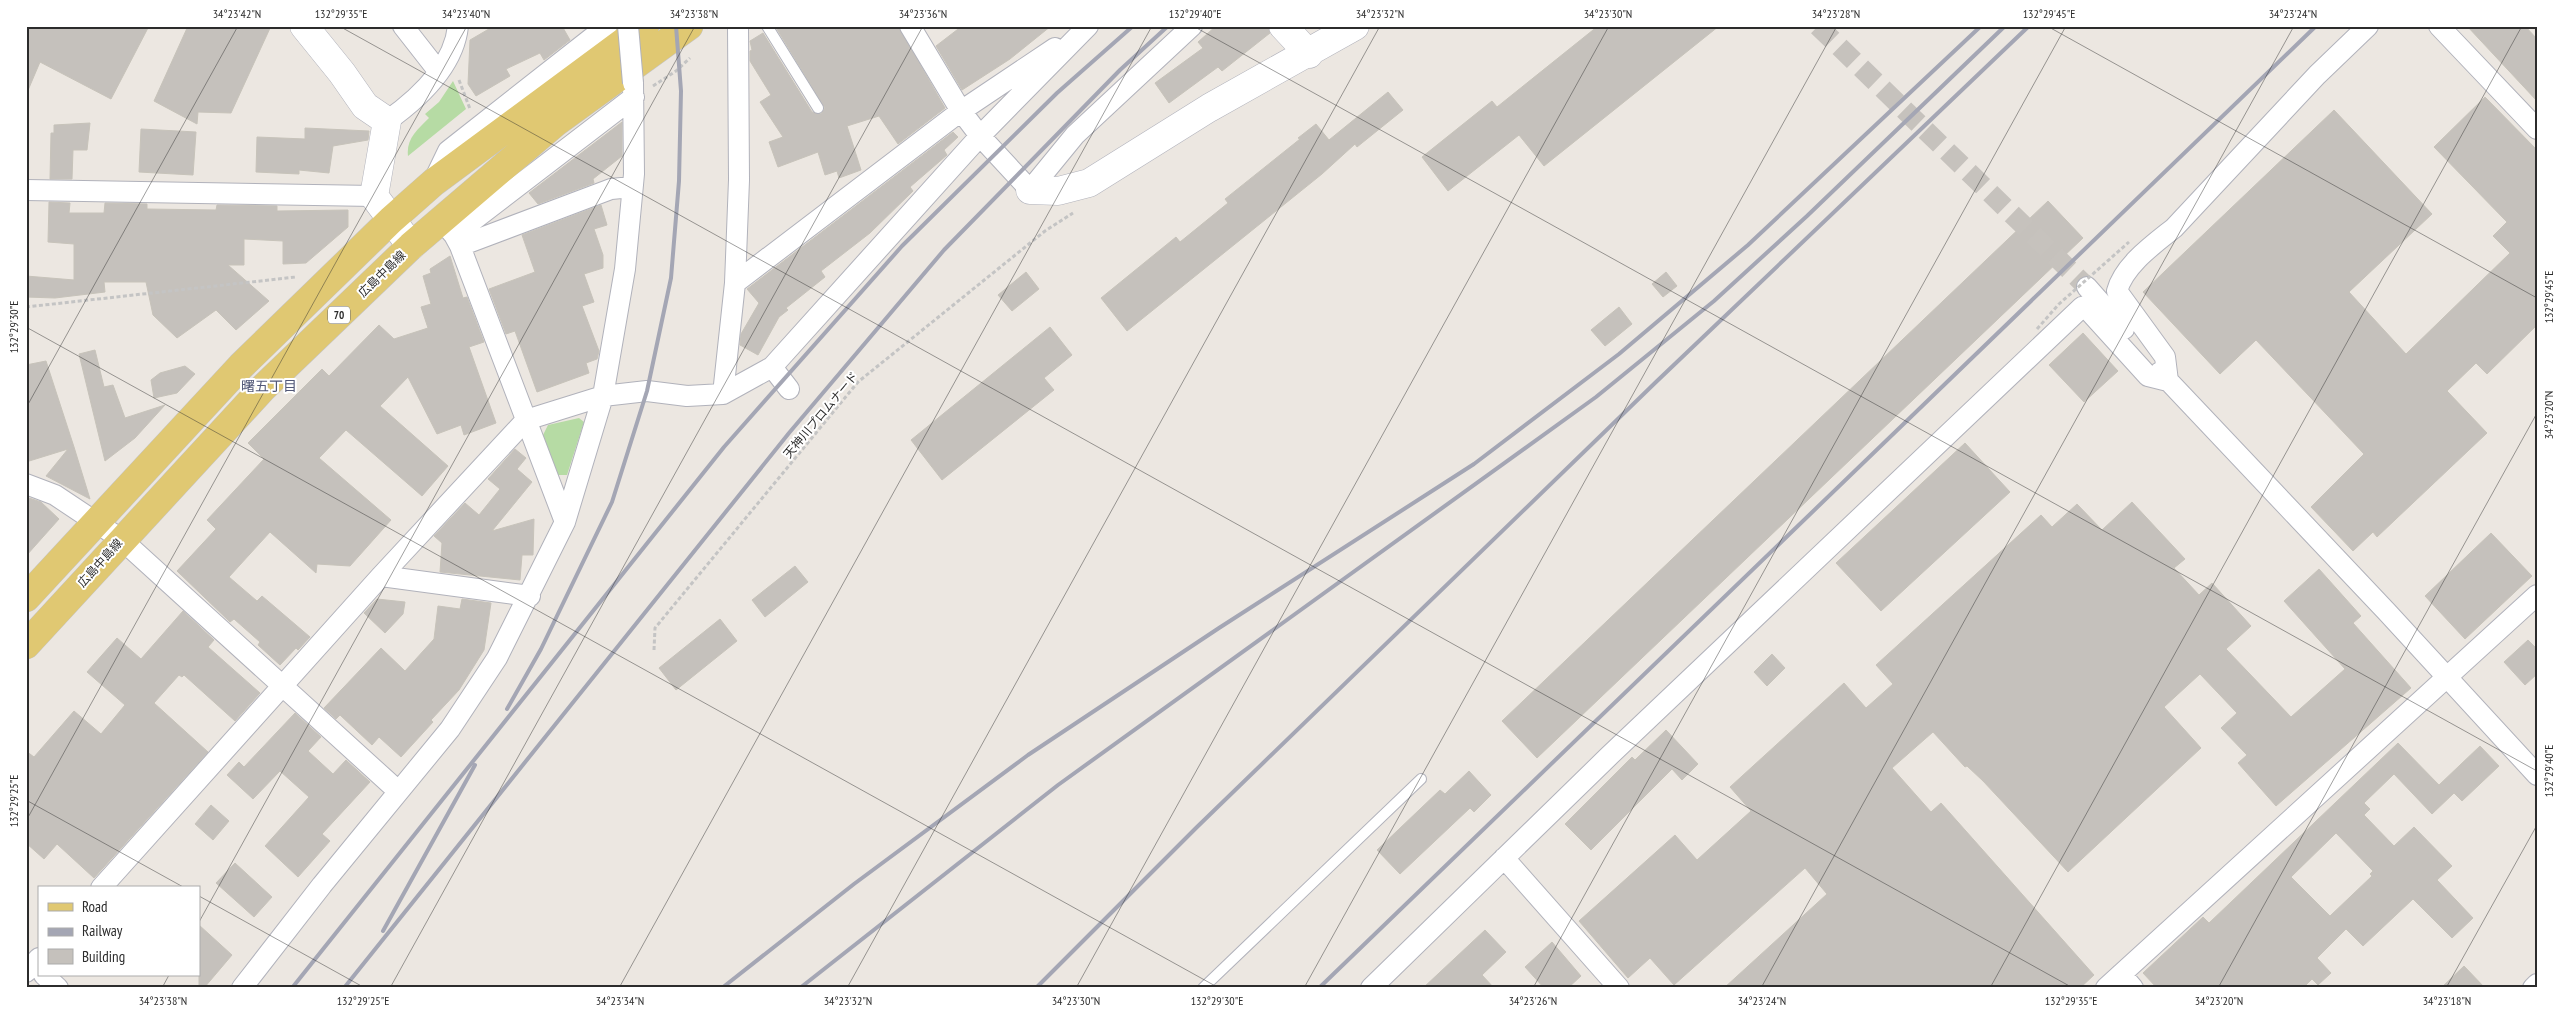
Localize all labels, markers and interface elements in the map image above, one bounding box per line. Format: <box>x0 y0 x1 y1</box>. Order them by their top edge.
text: 34°23'42"N <box>213 6 261 21</box>
text: 132°29'35"E <box>315 6 367 21</box>
text: 34°23'40"N <box>442 6 490 21</box>
text: 34°23'38"N <box>670 6 718 21</box>
text: 34°23'36"N <box>899 6 947 21</box>
text: 132°29'40"E <box>1169 6 1221 21</box>
text: 34°23'32"N <box>1356 6 1404 21</box>
text: 34°23'30"N <box>1584 6 1632 21</box>
text: 34°23'28"N <box>1812 6 1860 21</box>
text: 132°29'45"E <box>2023 6 2075 21</box>
text: 34°23'24"N <box>2269 6 2317 21</box>
street label: 広島中島線 <box>355 247 408 300</box>
text: 132°29'45"E <box>2541 271 2556 323</box>
text: 132°29'30"E <box>6 301 21 353</box>
road number: 70 <box>328 306 350 324</box>
street label: 天神川プロムナード <box>780 368 861 461</box>
district label: 曙五丁目 <box>241 377 297 395</box>
text: 34°23'20"N <box>2541 391 2556 439</box>
street label: 広島中島線 <box>74 535 125 590</box>
text: 132°29'40"E <box>2541 745 2556 797</box>
text: 132°29'25"E <box>6 775 21 827</box>
legend <box>38 886 200 976</box>
text: Road <box>82 897 108 916</box>
text: Railway <box>82 921 123 940</box>
text: Building <box>82 947 125 966</box>
text: 34°23'38"N <box>139 993 187 1008</box>
text: 132°29'25"E <box>337 993 389 1008</box>
text: 34°23'34"N <box>596 993 644 1008</box>
text: 34°23'32"N <box>824 993 872 1008</box>
text: 34°23'30"N <box>1052 993 1100 1008</box>
text: 132°29'30"E <box>1191 993 1243 1008</box>
text: 34°23'26"N <box>1509 993 1557 1008</box>
text: 34°23'24"N <box>1738 993 1786 1008</box>
text: 132°29'35"E <box>2045 993 2097 1008</box>
text: 34°23'20"N <box>2195 993 2243 1008</box>
text: 34°23'18"N <box>2423 993 2471 1008</box>

